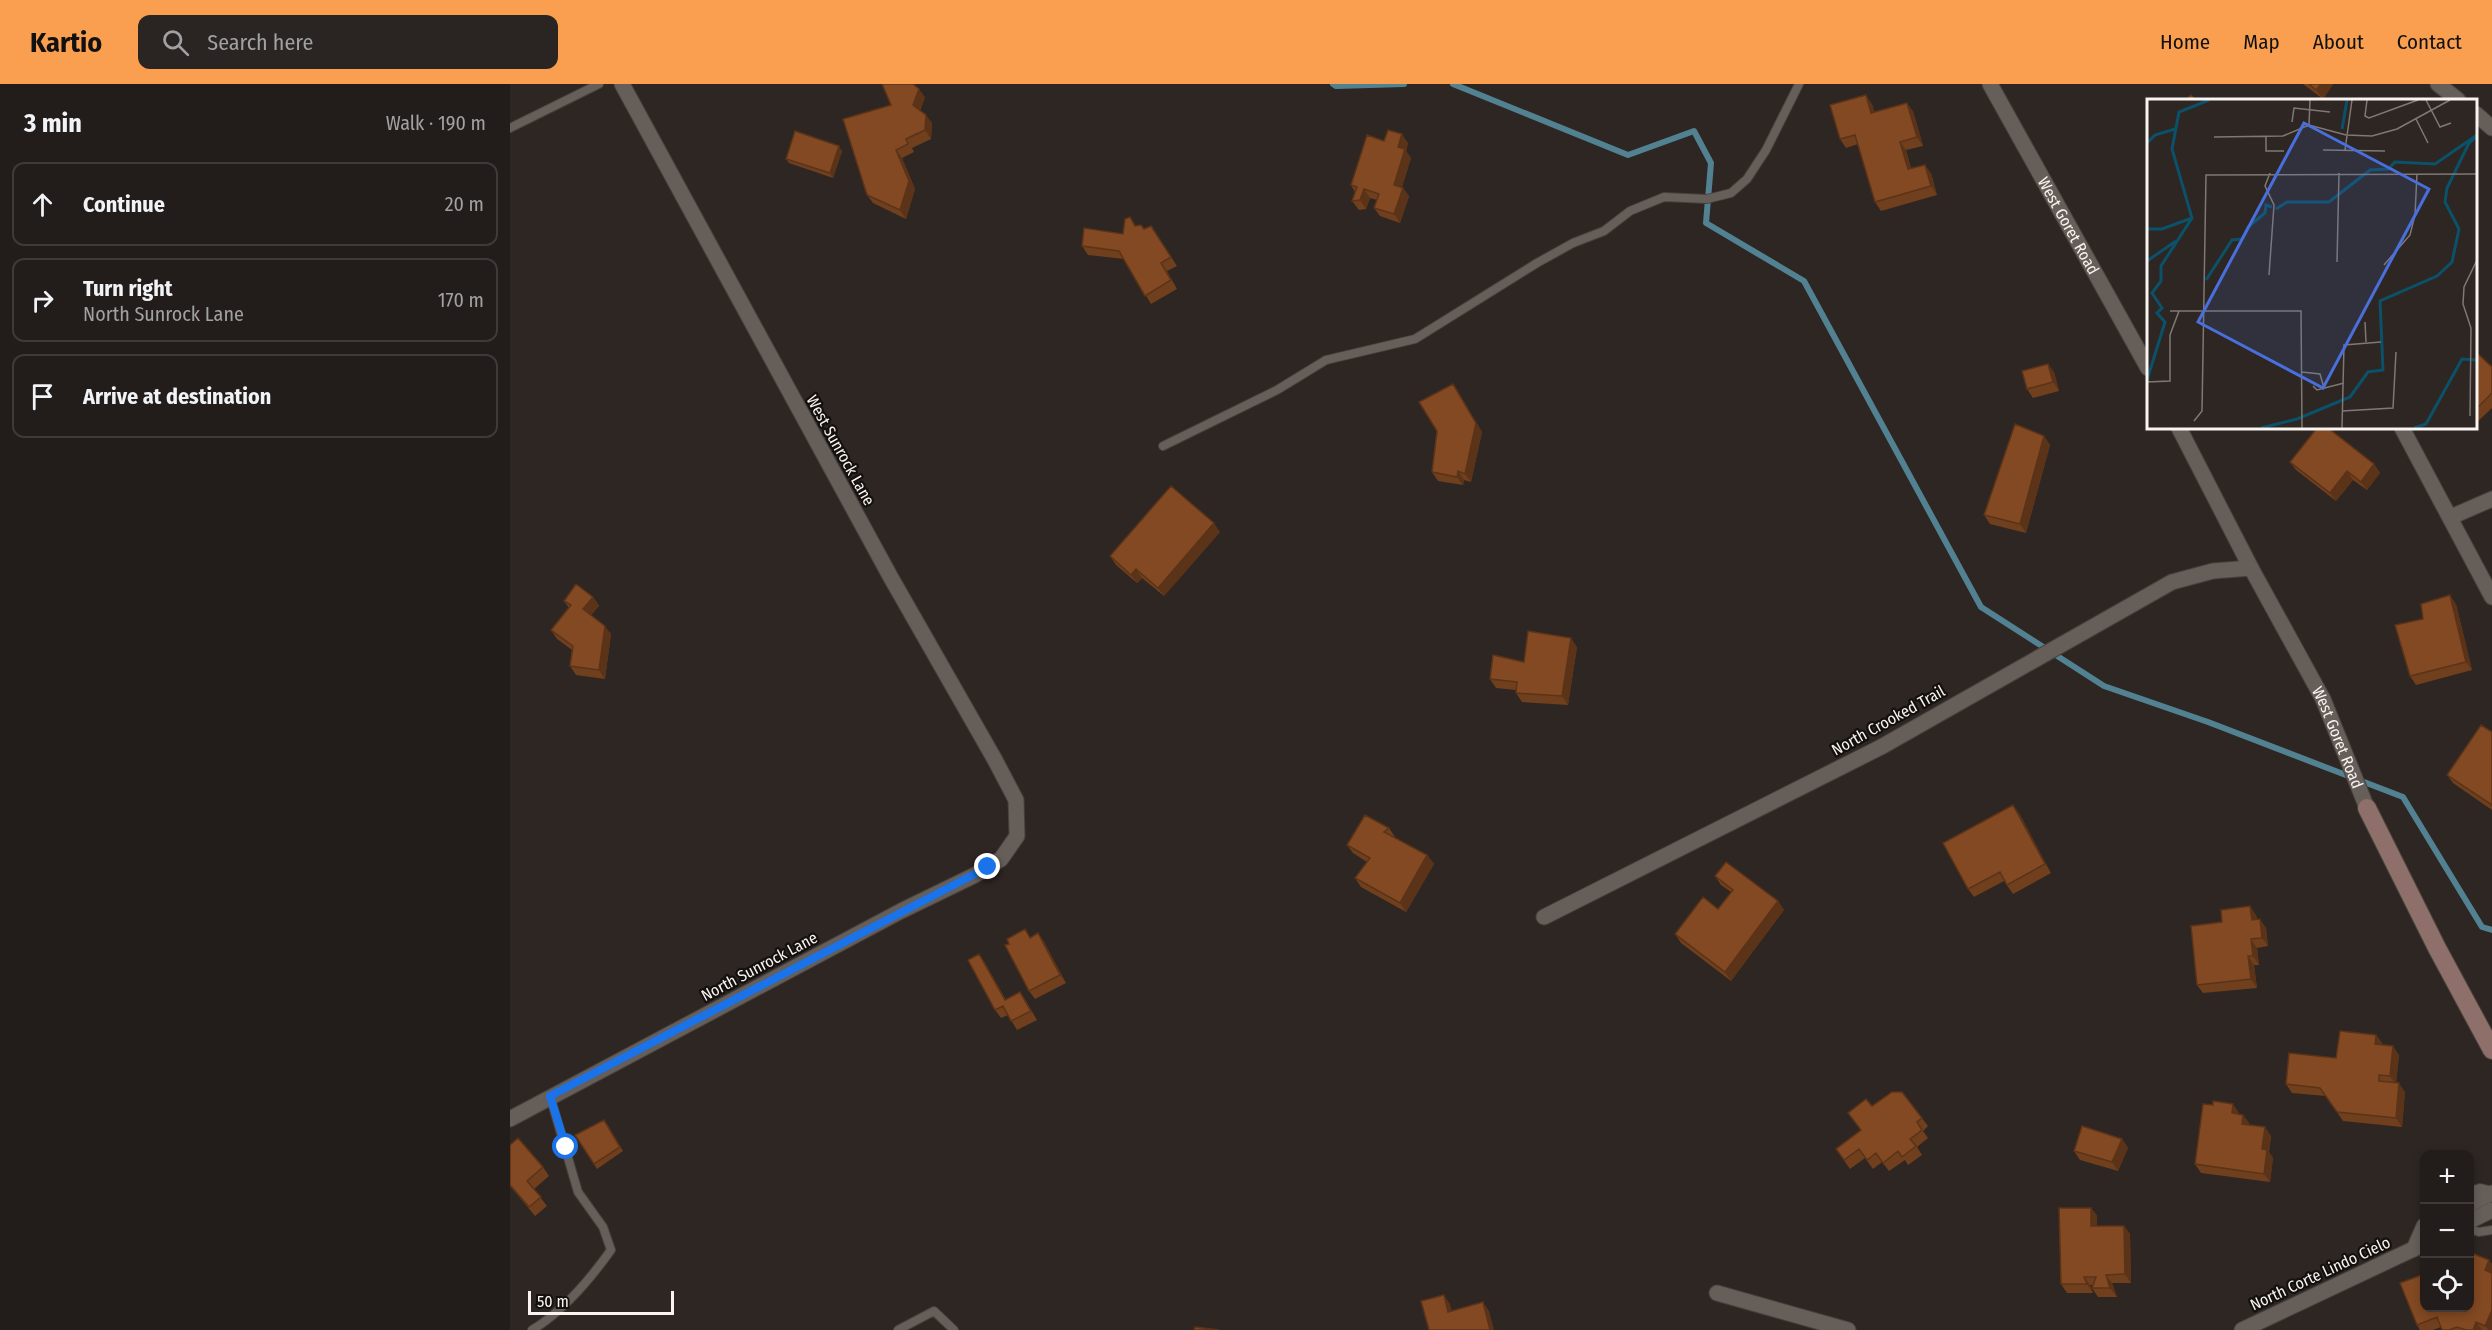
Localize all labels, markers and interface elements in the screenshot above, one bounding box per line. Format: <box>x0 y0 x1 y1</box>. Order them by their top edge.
search box <box>138 15 558 69</box>
text: Kartio <box>30 26 102 59</box>
icon: search <box>159 26 192 59</box>
text: Search here <box>207 29 313 56</box>
text: Home <box>2160 29 2210 55</box>
text: Map <box>2243 29 2280 55</box>
text: About <box>2313 29 2364 55</box>
text: Contact <box>2397 29 2462 55</box>
inset map <box>2147 99 2477 429</box>
text: 3 min <box>24 108 82 139</box>
text: Walk · 190 m <box>386 111 486 135</box>
street label: West Goret Road <box>2034 174 2103 278</box>
icon: ahead <box>26 188 59 221</box>
text: Continue <box>83 191 165 218</box>
text: 20 m <box>445 192 484 216</box>
text: Turn right <box>83 275 172 302</box>
icon: right <box>26 284 59 317</box>
text: 170 m <box>438 288 484 312</box>
text: North Sunrock Lane <box>83 302 244 326</box>
icon: arrive <box>26 380 59 413</box>
text: Arrive at destination <box>83 383 271 410</box>
street label: West Sunrock Lane <box>802 392 879 509</box>
street label: North Crooked Trail <box>1828 681 1948 759</box>
street label: West Goret Road <box>2308 683 2367 791</box>
route end <box>974 853 1000 879</box>
street label: North Sunrock Lane <box>698 928 821 1005</box>
route start <box>552 1133 578 1159</box>
map controls <box>2420 1150 2474 1312</box>
button: + <box>2420 1150 2474 1204</box>
button: − <box>2420 1204 2474 1258</box>
street label: North Corte Lindo Cielo <box>2247 1233 2393 1314</box>
button: locate <box>2420 1258 2474 1312</box>
scale bar <box>528 1288 674 1316</box>
text: 50 m <box>537 1292 569 1311</box>

